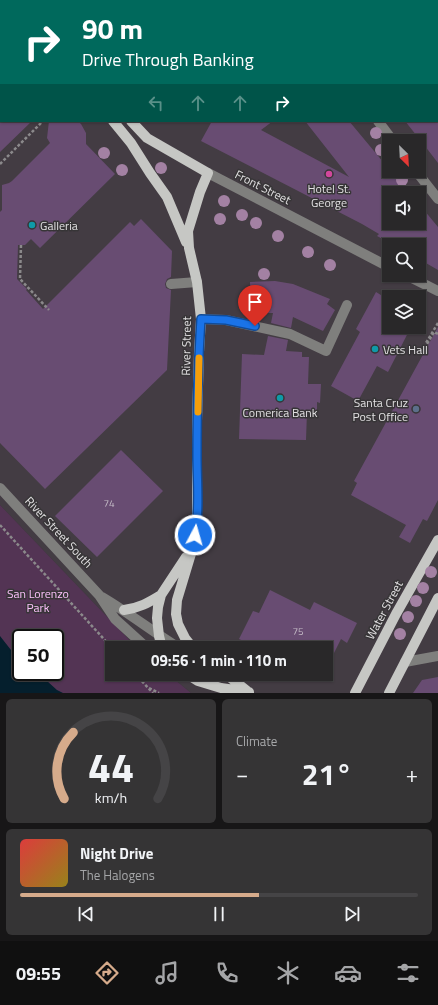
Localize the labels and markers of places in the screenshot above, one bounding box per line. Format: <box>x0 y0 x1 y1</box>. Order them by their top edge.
marker: Hotel St. George <box>324 169 334 179</box>
place label: Hotel St. George <box>307 179 351 212</box>
place label: Galleria <box>40 216 78 235</box>
marker: Galleria <box>27 220 37 230</box>
pin <box>238 285 272 326</box>
place label: Vets Hall <box>383 340 428 359</box>
marker: Vets Hall <box>370 344 380 354</box>
marker: Comerica Bank <box>275 393 285 403</box>
place label: Santa Cruz Post Office <box>352 393 408 426</box>
place label: Comerica Bank <box>242 403 318 422</box>
marker: Santa Cruz Post Office <box>411 404 421 414</box>

